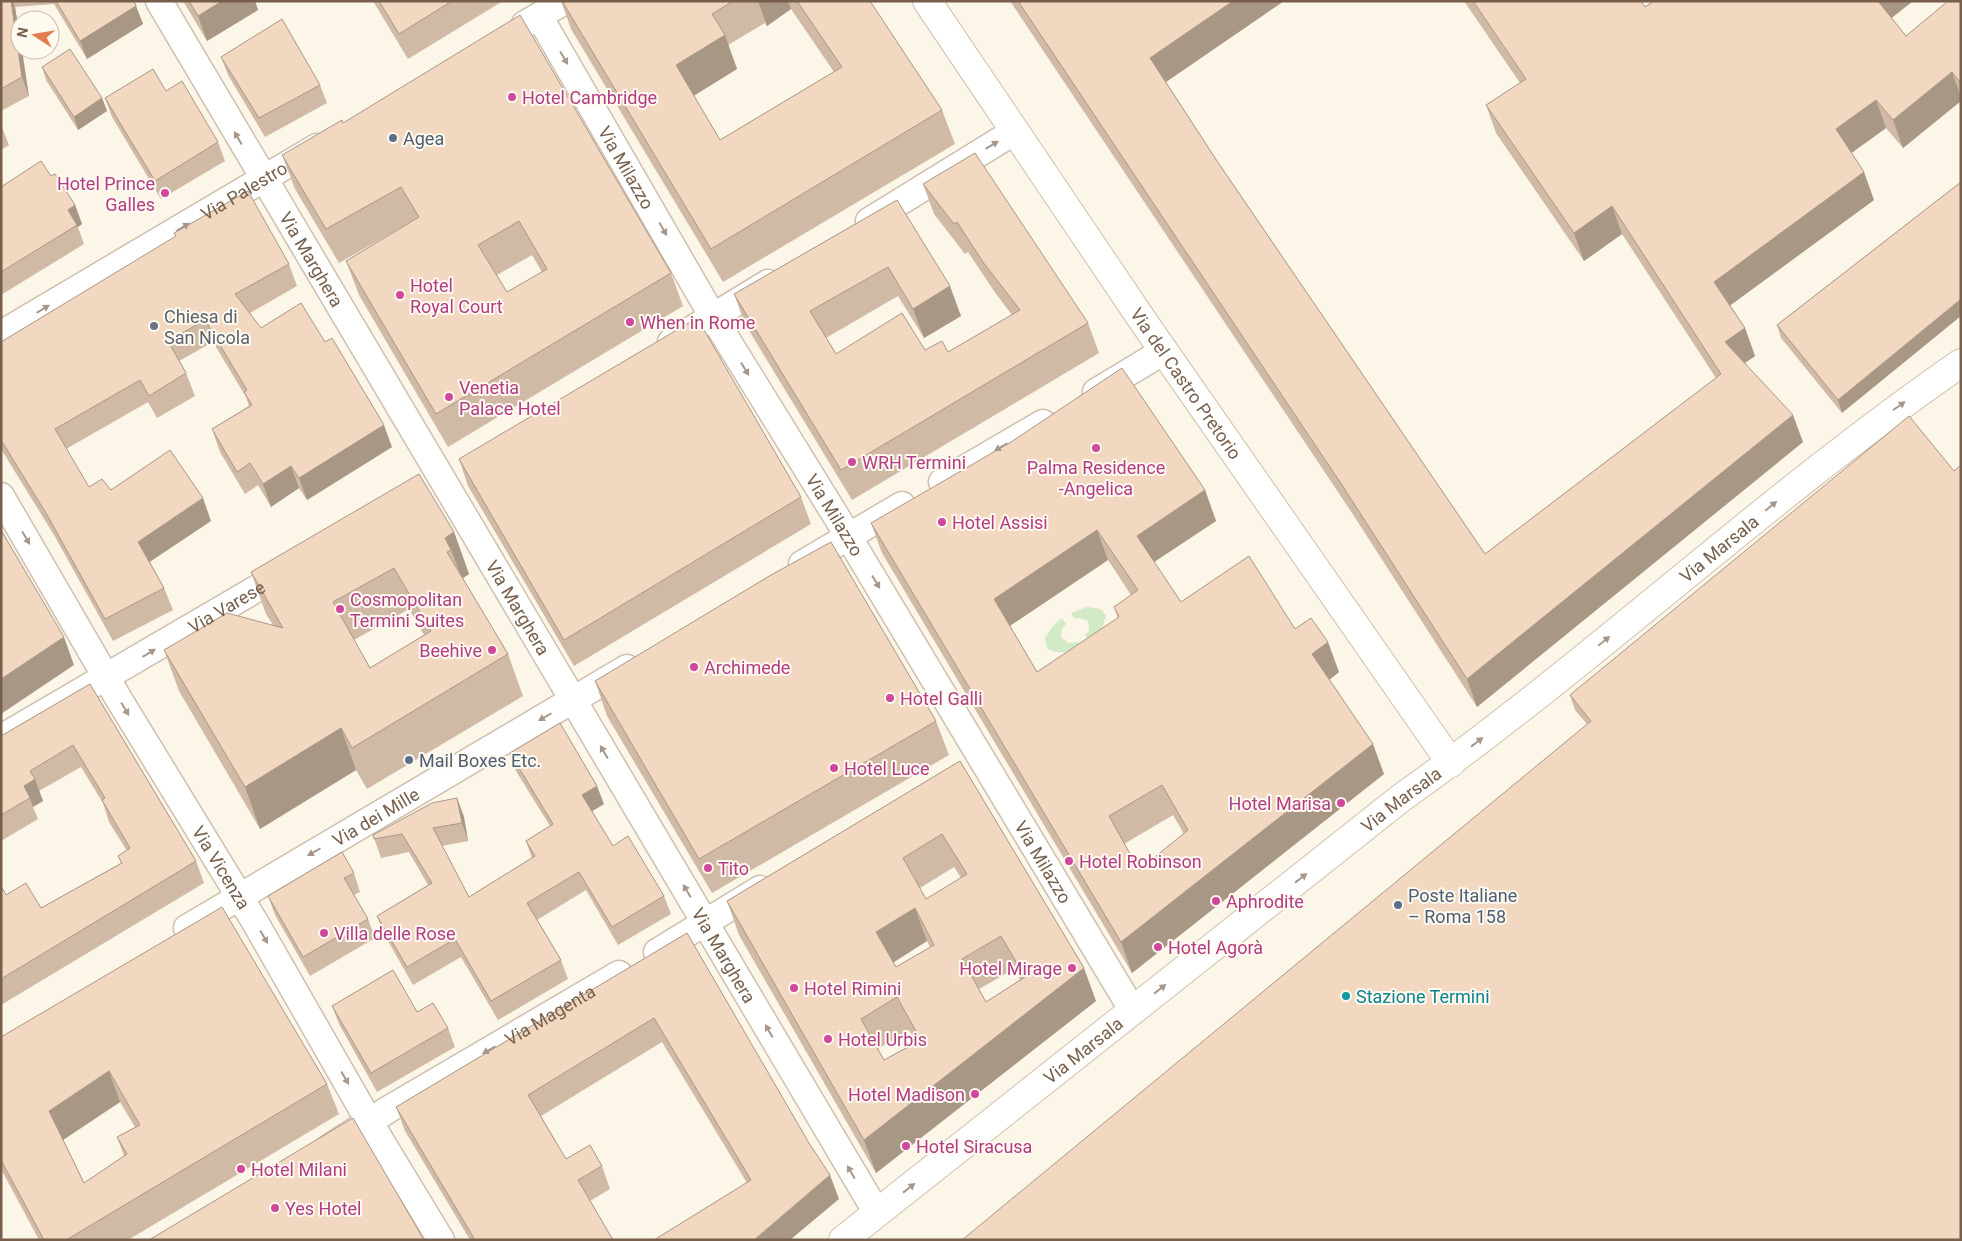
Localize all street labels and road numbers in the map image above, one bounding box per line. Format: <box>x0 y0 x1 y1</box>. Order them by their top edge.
street label: Via Milazzo <box>594 122 659 213</box>
street label: Via Palestro <box>197 157 291 224</box>
street label: Via Marghera <box>276 208 348 310</box>
street label: Via del Castro Pretorio <box>1127 304 1246 463</box>
street label: Via Milazzo <box>802 470 868 560</box>
street label: Via Marsala <box>1675 510 1762 587</box>
street label: Via Marghera <box>482 556 555 659</box>
street label: Via Varese <box>184 576 269 637</box>
street label: Via Marsala <box>1357 762 1445 836</box>
street label: Via dei Mille <box>328 783 423 850</box>
street label: Via Milazzo <box>1011 817 1076 907</box>
street label: Via Vicenza <box>188 822 255 913</box>
street label: Via Marghera <box>688 904 760 1006</box>
street label: Via Magenta <box>501 980 599 1049</box>
street label: Via Marsala <box>1039 1012 1127 1088</box>

